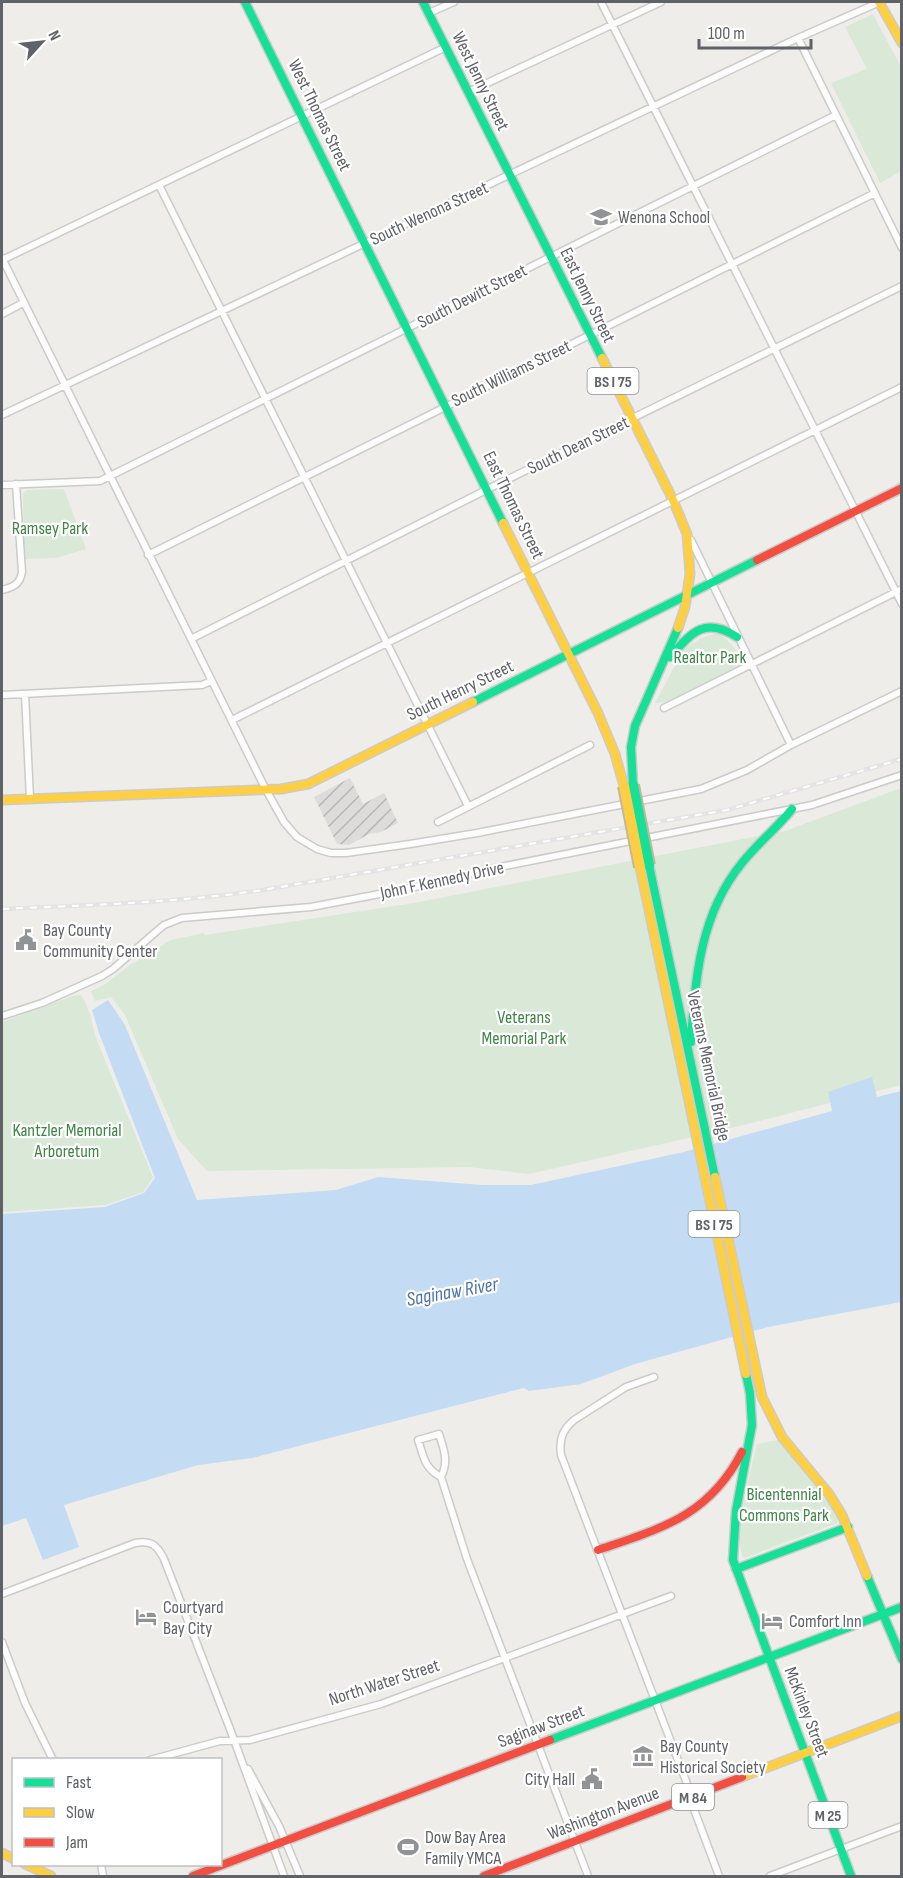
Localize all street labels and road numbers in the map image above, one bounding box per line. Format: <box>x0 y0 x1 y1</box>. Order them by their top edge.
street label: West Jenny Street <box>448 28 514 135</box>
street label: West Thomas Street <box>283 56 356 175</box>
street label: South Wenona Street <box>367 177 492 250</box>
street label: East Jenny Street <box>556 244 620 347</box>
street label: South Dewitt Street <box>414 260 531 333</box>
street label: South Williams Street <box>448 335 575 411</box>
road number: BS I 75 <box>588 368 638 394</box>
street label: South Dean Street <box>524 412 633 479</box>
street label: East Thomas Street <box>478 448 549 563</box>
street label: South Henry Street <box>404 655 517 725</box>
street label: John F Kennedy Drive <box>377 857 506 904</box>
street label: Veterans Memorial Bridge <box>682 989 735 1143</box>
road number: BS I 75 <box>688 1211 740 1237</box>
street label: North Water Street <box>326 1655 442 1710</box>
street label: McKinley Street <box>780 1664 834 1761</box>
street label: Saginaw Street <box>495 1700 588 1753</box>
street label: Washington Avenue <box>544 1783 662 1844</box>
road number: M 84 <box>672 1784 714 1810</box>
road number: M 25 <box>808 1802 848 1828</box>

